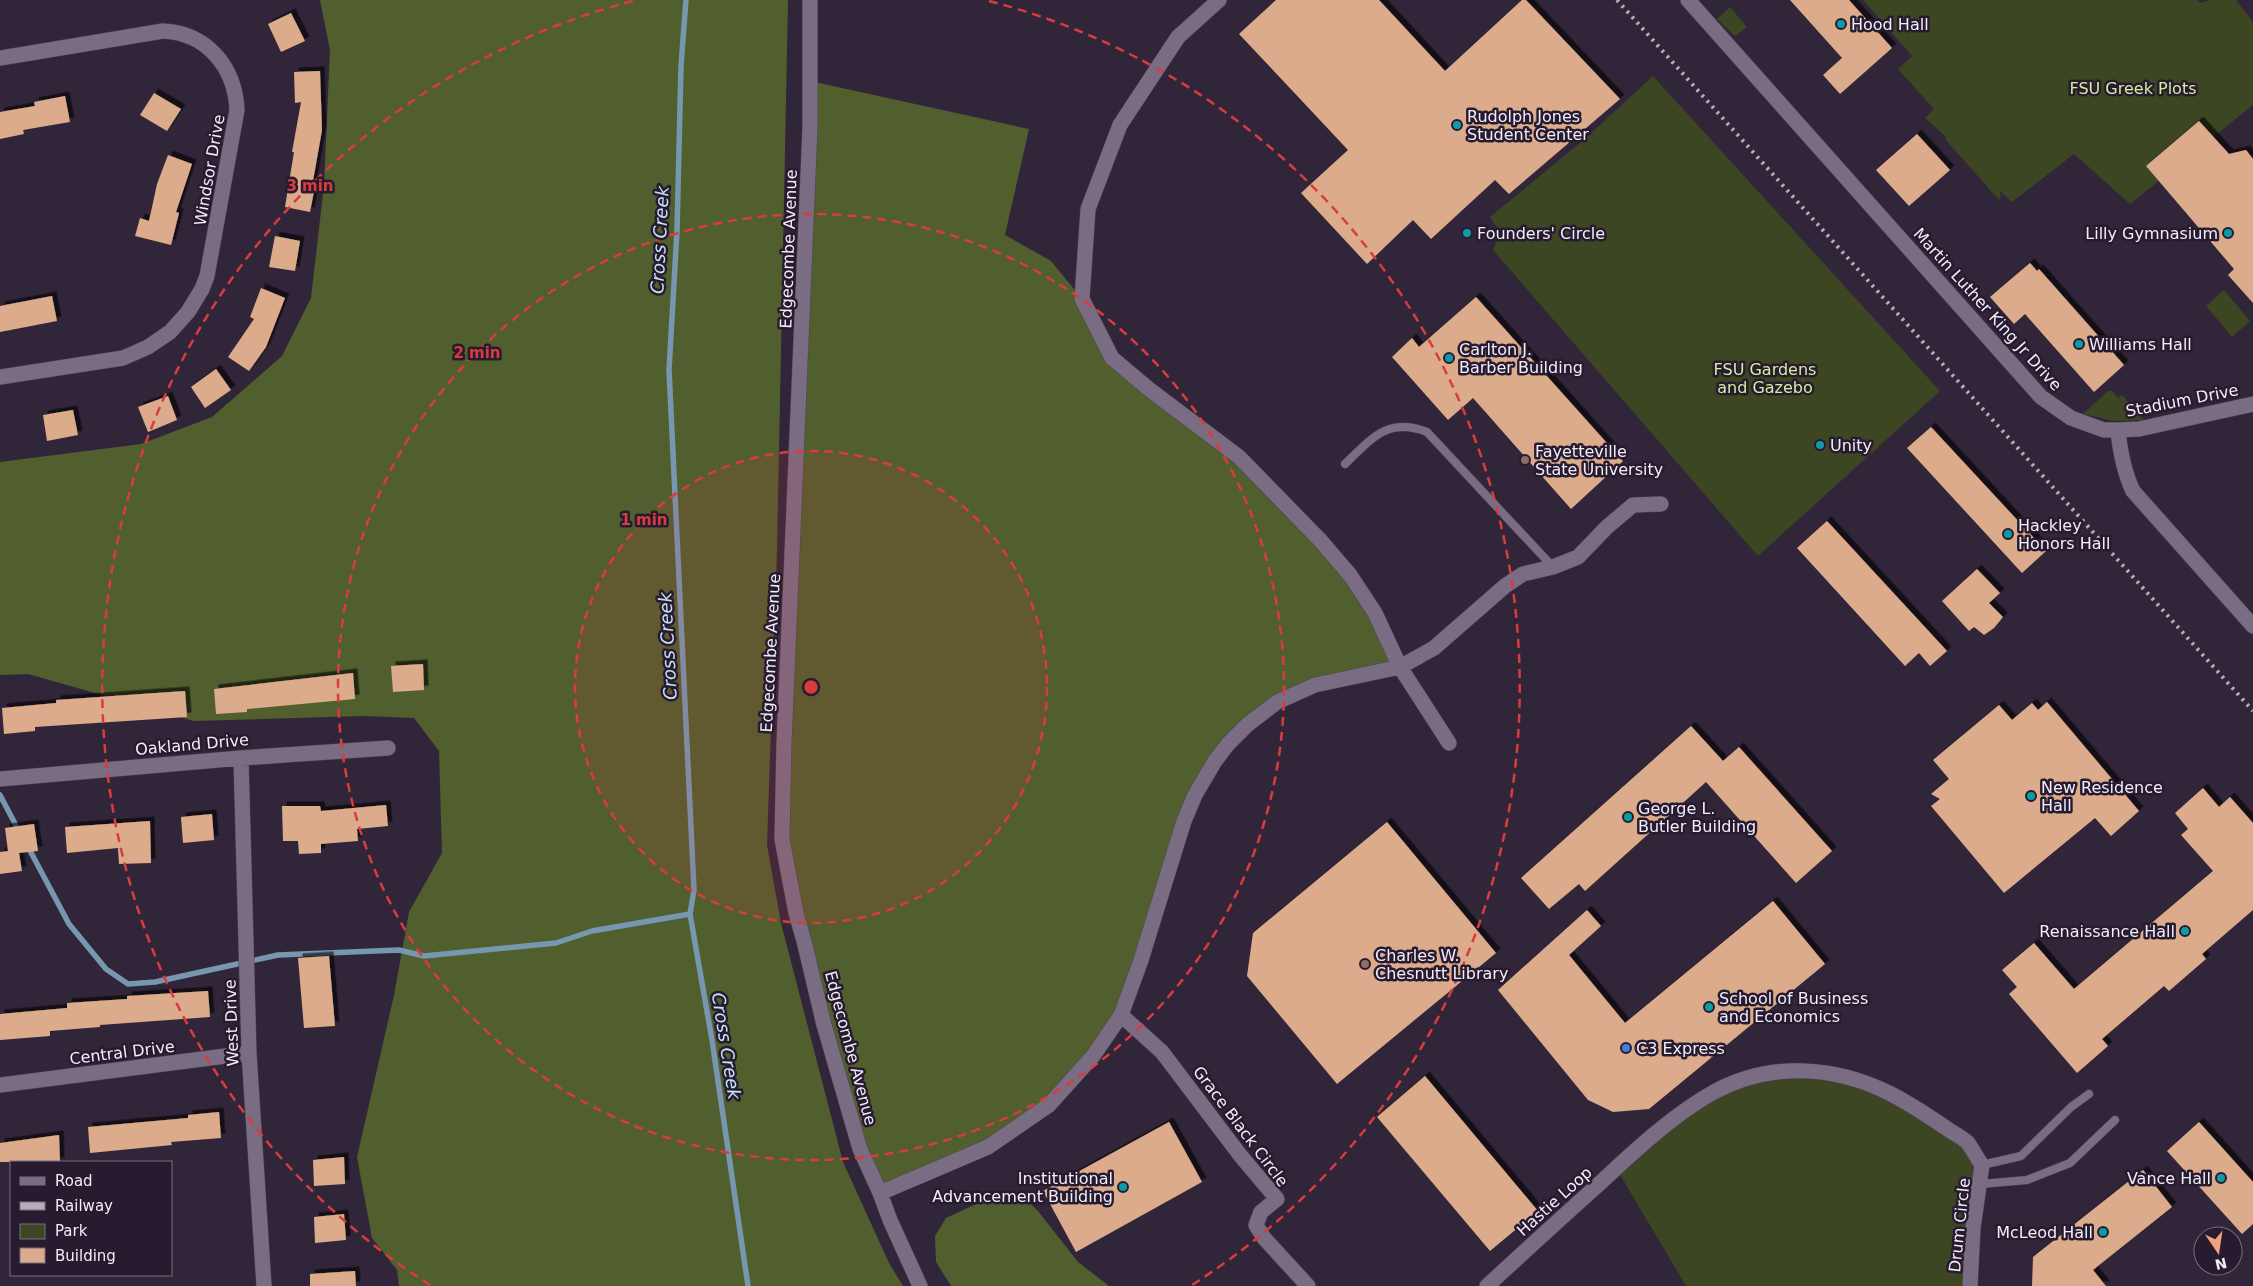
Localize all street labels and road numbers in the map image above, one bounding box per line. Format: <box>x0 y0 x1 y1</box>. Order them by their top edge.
street label: Windsor Drive <box>190 113 229 227</box>
street label: Edgecombe Avenue <box>776 169 801 329</box>
street label: Martin Luther King Jr Drive <box>1910 224 2066 395</box>
street label: Stadium Drive <box>2124 380 2240 421</box>
street label: Edgecombe Avenue <box>757 573 784 733</box>
street label: Oakland Drive <box>134 730 250 759</box>
street label: Edgecombe Avenue <box>821 969 880 1127</box>
street label: West Drive <box>220 979 243 1067</box>
street label: Central Drive <box>68 1037 176 1068</box>
street label: Grace Black Circle <box>1189 1062 1292 1190</box>
street label: Hastie Loop <box>1513 1163 1596 1240</box>
street label: Drum Circle <box>1945 1177 1974 1273</box>

